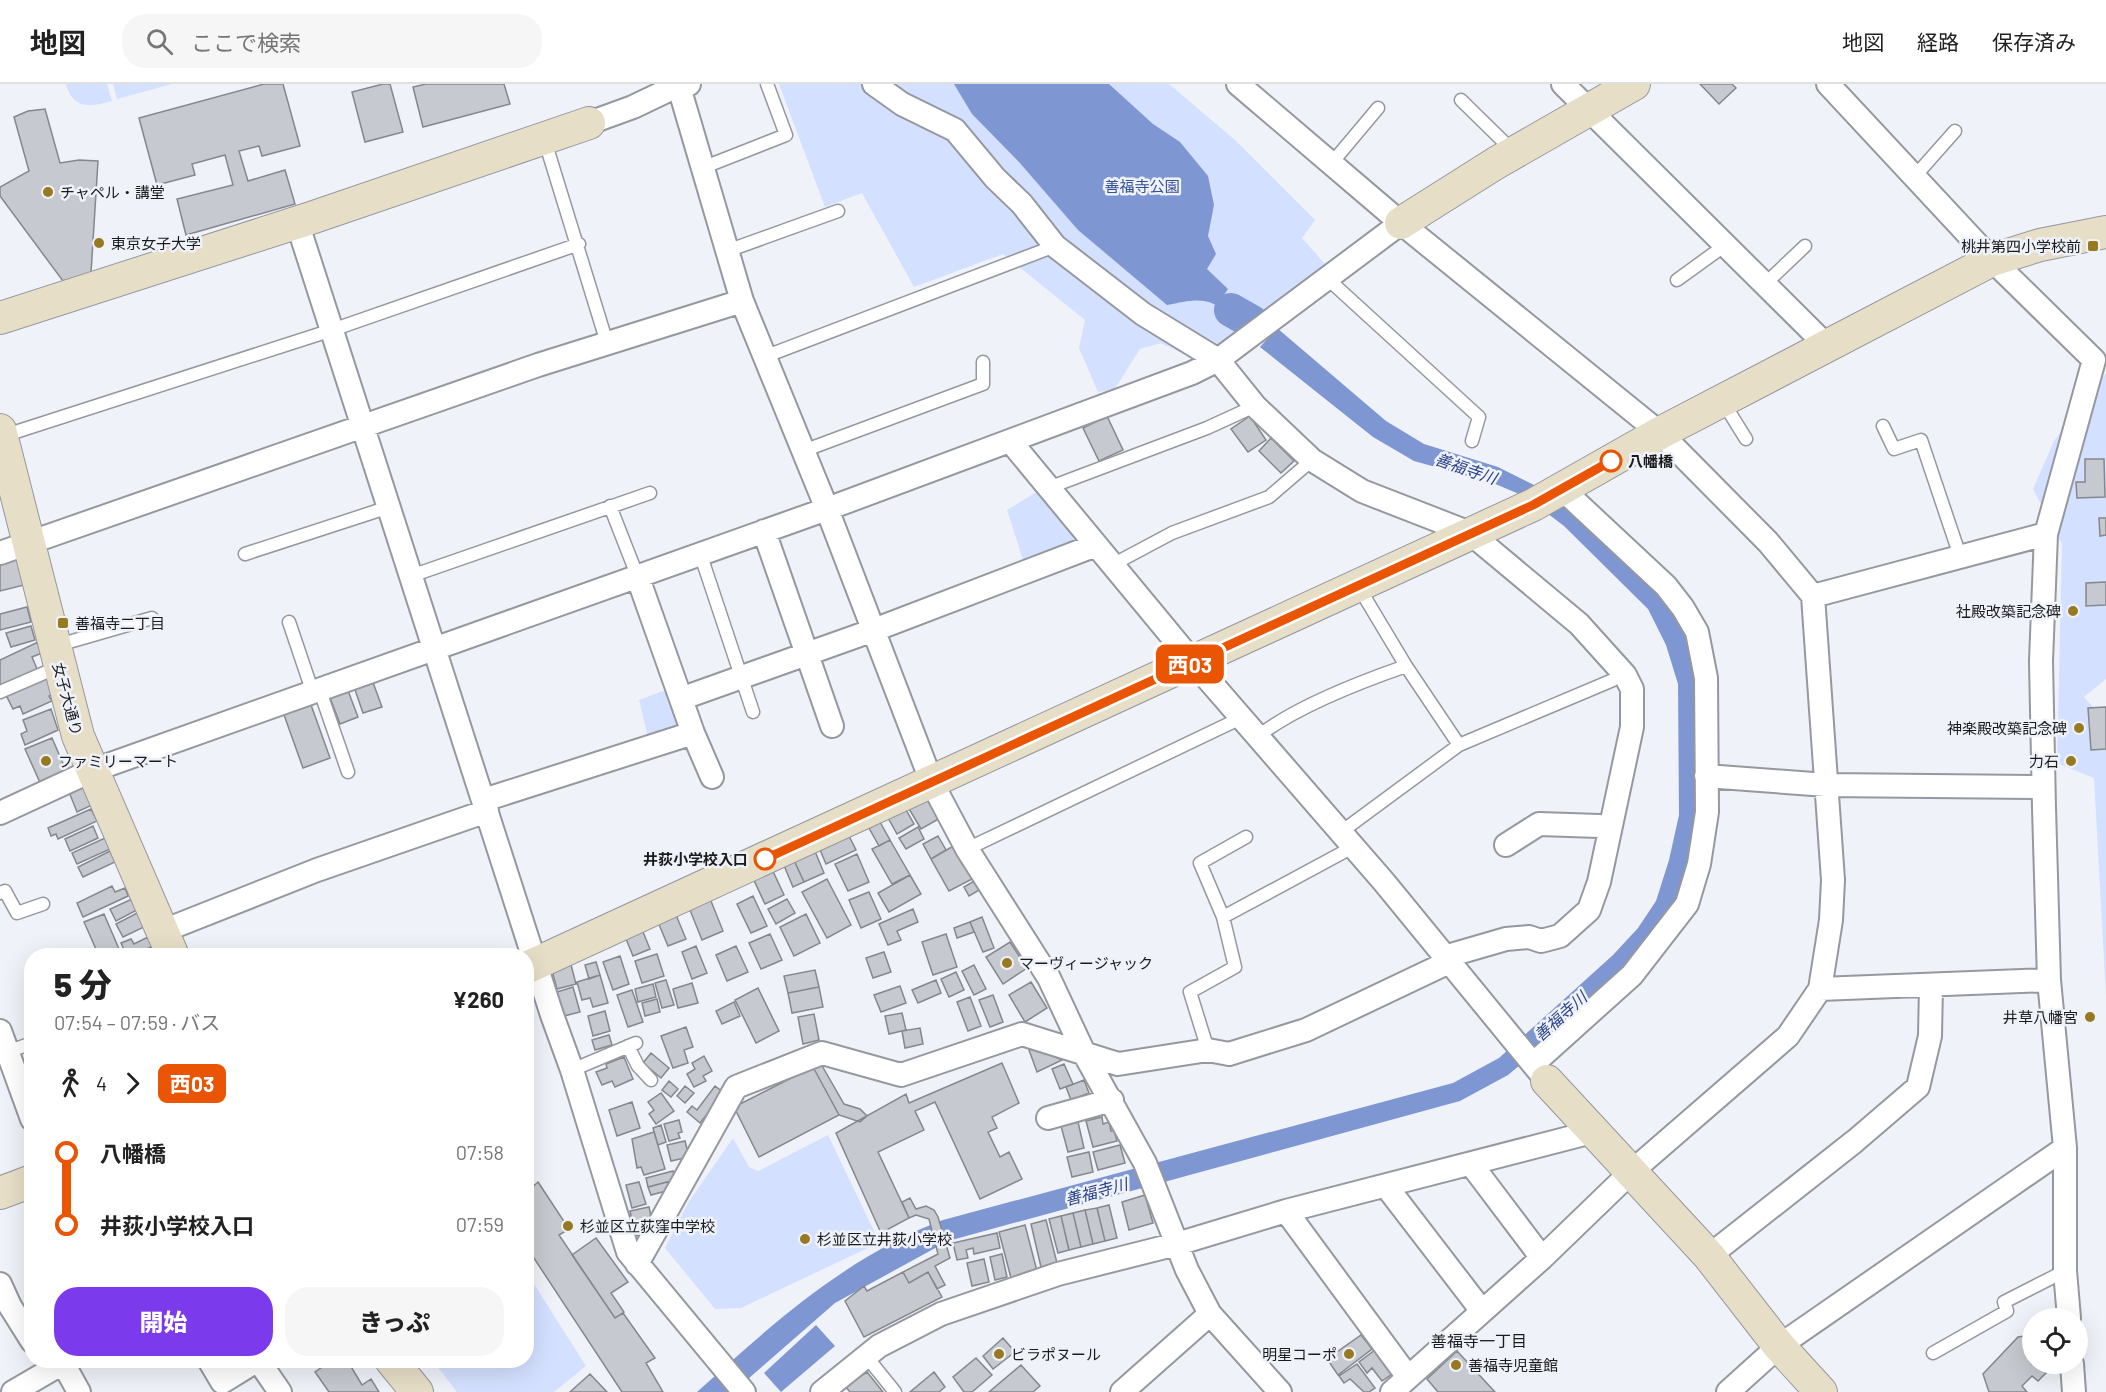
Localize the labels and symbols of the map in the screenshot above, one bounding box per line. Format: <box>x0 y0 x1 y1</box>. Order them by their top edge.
park label: 善福寺公園 <box>1104 177 1180 195</box>
place label: チャペル・講堂 <box>60 183 165 201</box>
marker: チャペル・講堂 <box>41 185 55 199</box>
place label: 東京女子大学 <box>111 234 201 252</box>
marker: 東京女子大学 <box>92 236 106 250</box>
place label: 桃井第四小学校前 <box>1961 237 2081 255</box>
marker: 桃井第四小学校前 <box>2086 239 2100 253</box>
water label: 善福寺川 <box>1433 449 1501 488</box>
marker: 八幡橋 <box>1600 450 1622 472</box>
place label: 八幡橋 <box>1628 452 1674 470</box>
place label: 社殿改築記念碑 <box>1956 602 2061 620</box>
marker: 社殿改築記念碑 <box>2066 604 2080 618</box>
place label: 善福寺二丁目 <box>75 614 165 632</box>
marker: 善福寺二丁目 <box>56 616 70 630</box>
line badge: 西03 <box>1156 644 1224 684</box>
street label: 女子大通り <box>50 660 86 738</box>
place label: 神楽殿改築記念碑 <box>1947 719 2067 737</box>
marker: 神楽殿改築記念碑 <box>2072 721 2086 735</box>
place label: ファミリーマート <box>58 752 178 770</box>
place label: 力石 <box>2029 752 2059 770</box>
marker: ファミリーマート <box>39 754 53 768</box>
marker: 力石 <box>2064 754 2078 768</box>
marker: 井荻小学校入口 <box>754 848 776 870</box>
place label: 井荻小学校入口 <box>643 850 748 868</box>
place label: マーヴィージャック <box>1019 954 1153 972</box>
marker: マーヴィージャック <box>1000 956 1014 970</box>
water label: 善福寺川 <box>1530 986 1592 1044</box>
place label: 井草八幡宮 <box>2003 1008 2078 1026</box>
marker: 井草八幡宮 <box>2083 1010 2097 1024</box>
water label: 善福寺川 <box>1063 1173 1131 1208</box>
place label: 杉並区立荻窪中学校 <box>580 1217 715 1235</box>
marker: 杉並区立荻窪中学校 <box>561 1219 575 1233</box>
place label: 杉並区立井荻小学校 <box>817 1230 952 1248</box>
marker: 杉並区立井荻小学校 <box>798 1232 812 1246</box>
district label: 善福寺一丁目 <box>1431 1331 1527 1350</box>
place label: ビラポヌール <box>1011 1345 1101 1363</box>
place label: 明星コーポ <box>1262 1345 1337 1363</box>
marker: ビラポヌール <box>992 1347 1006 1361</box>
marker: 明星コーポ <box>1342 1347 1356 1361</box>
place label: 善福寺児童館 <box>1468 1356 1558 1374</box>
marker: 善福寺児童館 <box>1449 1358 1463 1372</box>

